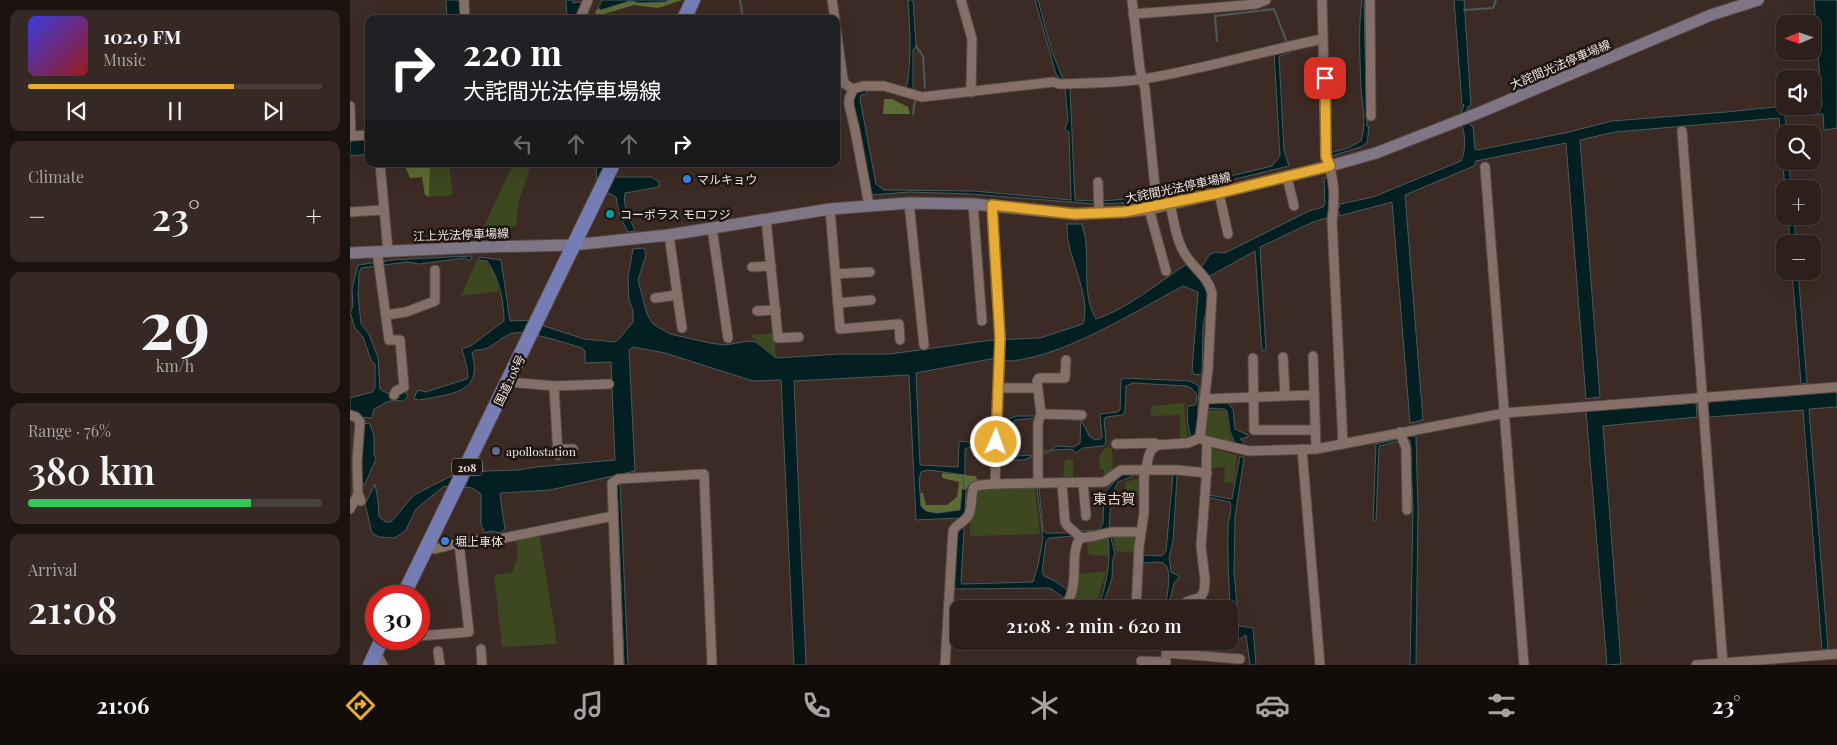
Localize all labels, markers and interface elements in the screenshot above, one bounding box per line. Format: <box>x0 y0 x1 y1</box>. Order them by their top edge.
north arrow <box>1776 15 1821 60</box>
map controls <box>1776 15 1821 280</box>
text: 102.9 FM <box>103 23 181 49</box>
text: 220 m <box>463 28 562 75</box>
icon: right <box>380 35 445 100</box>
street label: 大詫間光法停車場線 <box>1507 36 1613 92</box>
text: Music <box>103 49 146 70</box>
pin <box>1304 57 1346 99</box>
icon: arrive <box>1311 64 1339 92</box>
button: sound <box>1776 70 1821 115</box>
text: 大詫間光法停車場線 <box>463 75 661 105</box>
icon: previous <box>63 97 91 125</box>
icon: pause <box>161 97 189 125</box>
icon: next <box>259 97 287 125</box>
button: search <box>1776 125 1821 170</box>
icon: left <box>509 130 537 158</box>
icon: ahead <box>562 130 590 158</box>
icon: ahead <box>615 130 643 158</box>
icon: right <box>668 130 696 158</box>
text: Climate <box>28 166 84 187</box>
street label: 大詫間光法停車場線 <box>1124 168 1232 206</box>
place label: マルキョウ <box>697 171 757 187</box>
marker: マルキョウ <box>681 173 693 185</box>
button: + <box>1776 180 1821 225</box>
text: 23° <box>152 190 200 241</box>
text: − <box>28 197 46 234</box>
text: + <box>306 197 322 234</box>
place label: コーポラス モロフジ <box>620 206 731 222</box>
marker: コーポラス モロフジ <box>604 208 616 220</box>
street label: 江上光法停車場線 <box>413 224 509 244</box>
button: − <box>1776 235 1821 280</box>
text: 29 <box>140 279 210 365</box>
street label: 国道208号 <box>490 352 528 408</box>
text: km/h <box>156 355 194 376</box>
position arrow <box>969 415 1021 467</box>
text: Range · 76% <box>28 420 111 441</box>
place label: apollostation <box>506 443 576 459</box>
text: 380 km <box>28 444 155 495</box>
marker: apollostation <box>490 445 502 457</box>
road number: 208 <box>452 458 482 476</box>
district label: 東古賀 <box>1093 489 1135 508</box>
place label: 堀上車体 <box>455 533 503 549</box>
marker: 堀上車体 <box>439 535 451 547</box>
text: Arrival <box>28 559 77 580</box>
text: 21:08 <box>28 583 117 634</box>
speed limit sign: 30 <box>365 585 430 650</box>
text: 21:08 · 2 min · 620 m <box>1006 612 1182 638</box>
icon: directions <box>343 688 378 723</box>
icon: music <box>571 688 606 723</box>
icon: phone <box>799 688 834 723</box>
icon: climate <box>1027 688 1062 723</box>
icon: car <box>1255 688 1290 723</box>
icon: filters <box>1484 688 1519 723</box>
text: 21:06 <box>97 690 149 720</box>
text: 23° <box>1712 690 1740 720</box>

